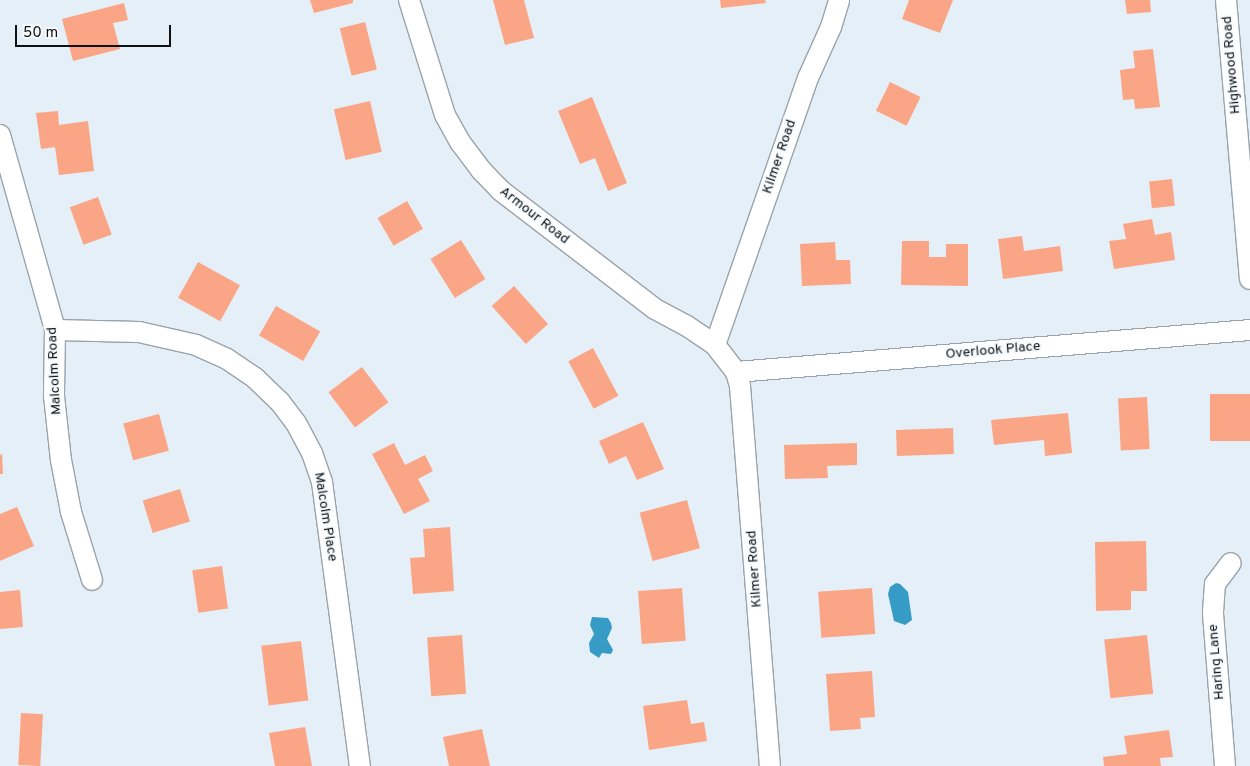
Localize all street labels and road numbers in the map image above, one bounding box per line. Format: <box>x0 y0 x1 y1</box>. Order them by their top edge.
street label: Highwood Road <box>1219 15 1245 115</box>
street label: Kilmer Road <box>759 118 801 196</box>
street label: Armour Road <box>496 184 572 248</box>
street label: Malcolm Road <box>44 327 66 415</box>
street label: Overlook Place <box>945 338 1041 364</box>
street label: Malcolm Place <box>310 471 340 563</box>
street label: Kilmer Road <box>744 530 766 608</box>
street label: Haring Lane <box>1205 623 1229 701</box>

